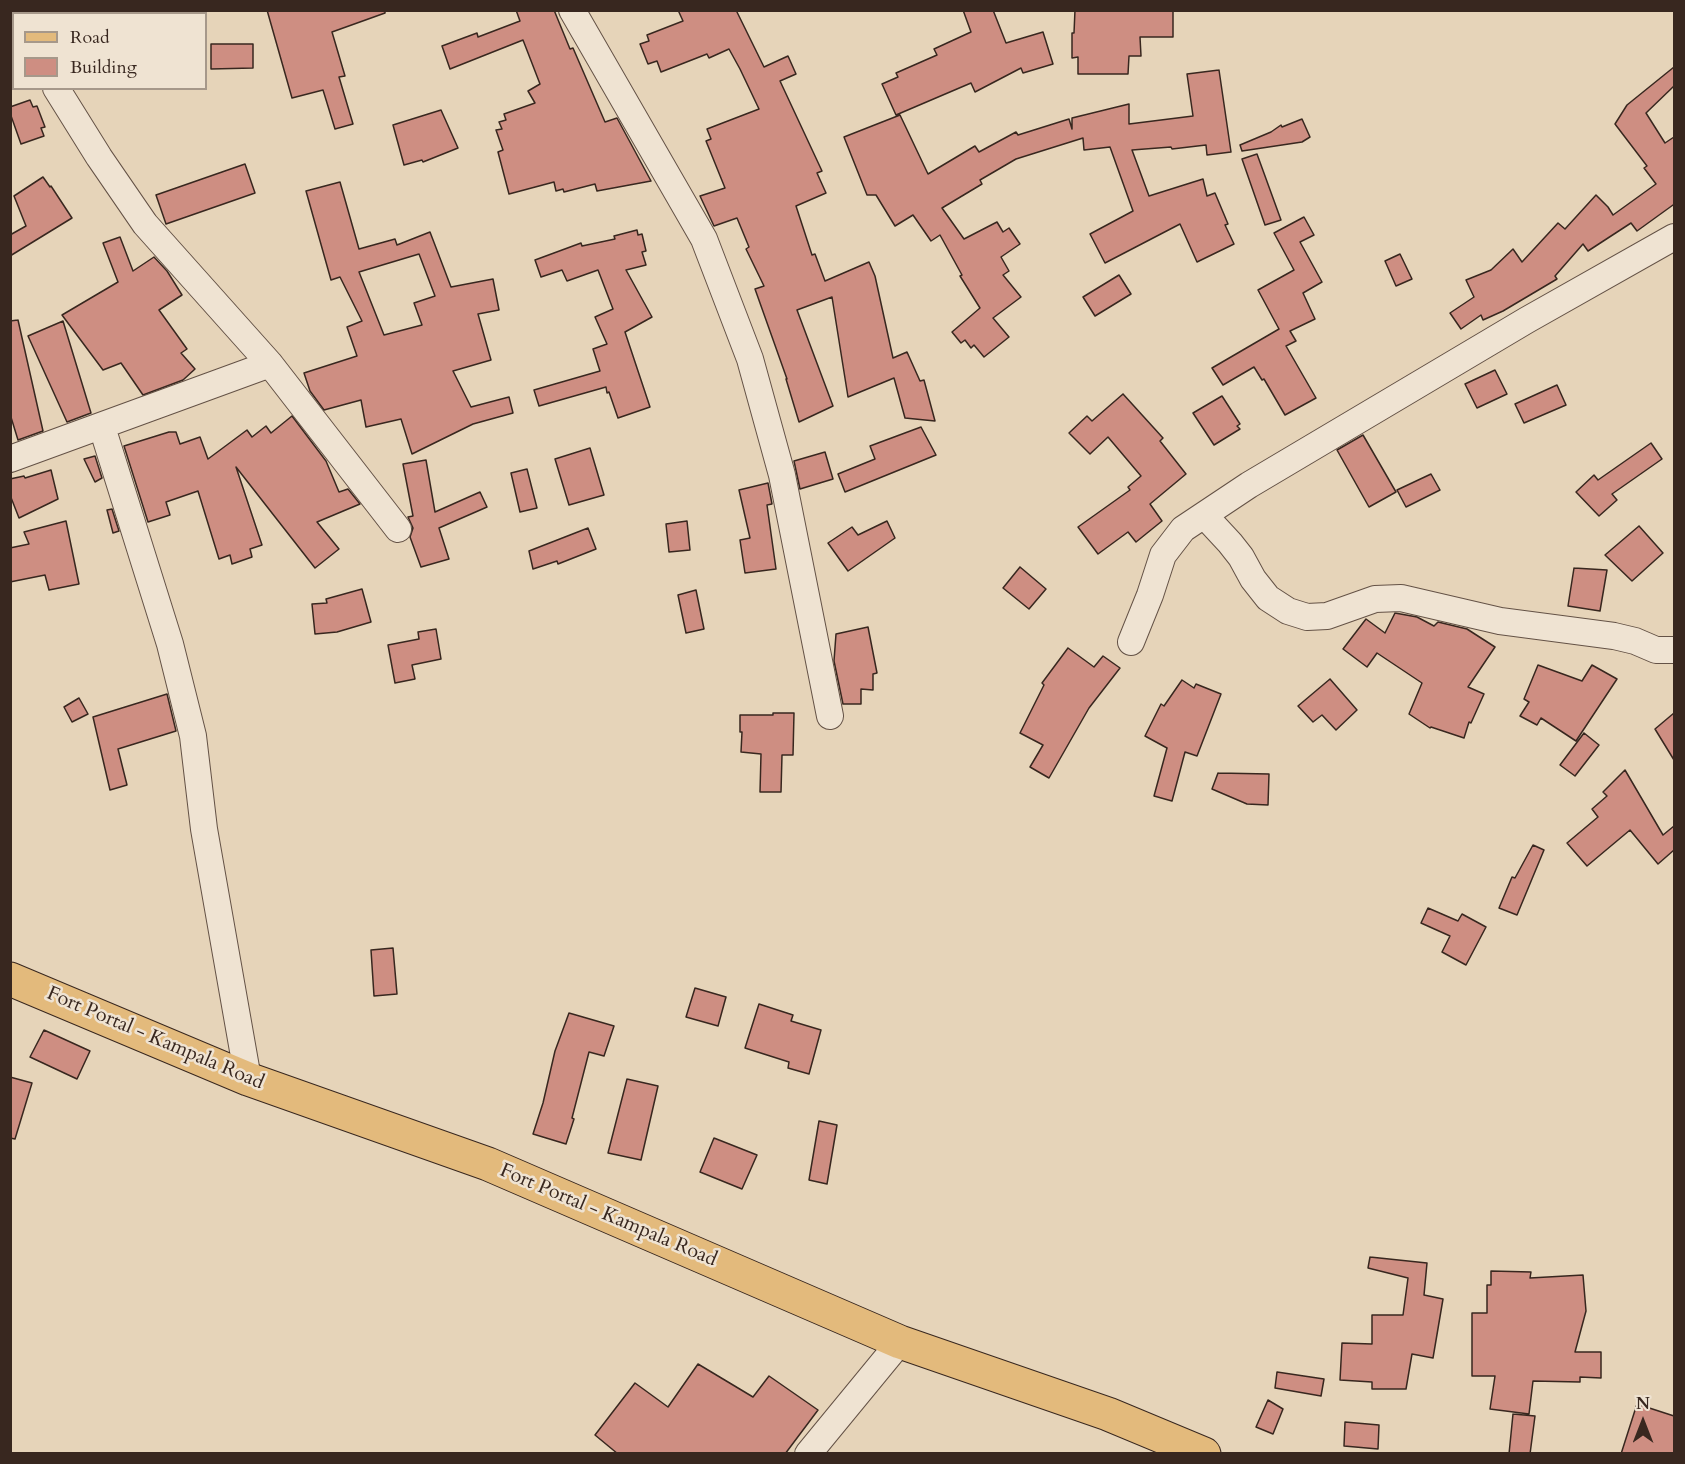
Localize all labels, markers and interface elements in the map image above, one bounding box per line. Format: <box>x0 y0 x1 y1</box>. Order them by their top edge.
legend <box>12 12 207 90</box>
text: Road <box>70 25 110 50</box>
text: Building <box>70 55 137 80</box>
street label: Fort Portal - Kampala Road <box>43 982 267 1096</box>
street label: Fort Portal - Kampala Road <box>496 1159 720 1273</box>
north arrow <box>1613 1392 1673 1452</box>
text: N <box>1636 1393 1650 1415</box>

